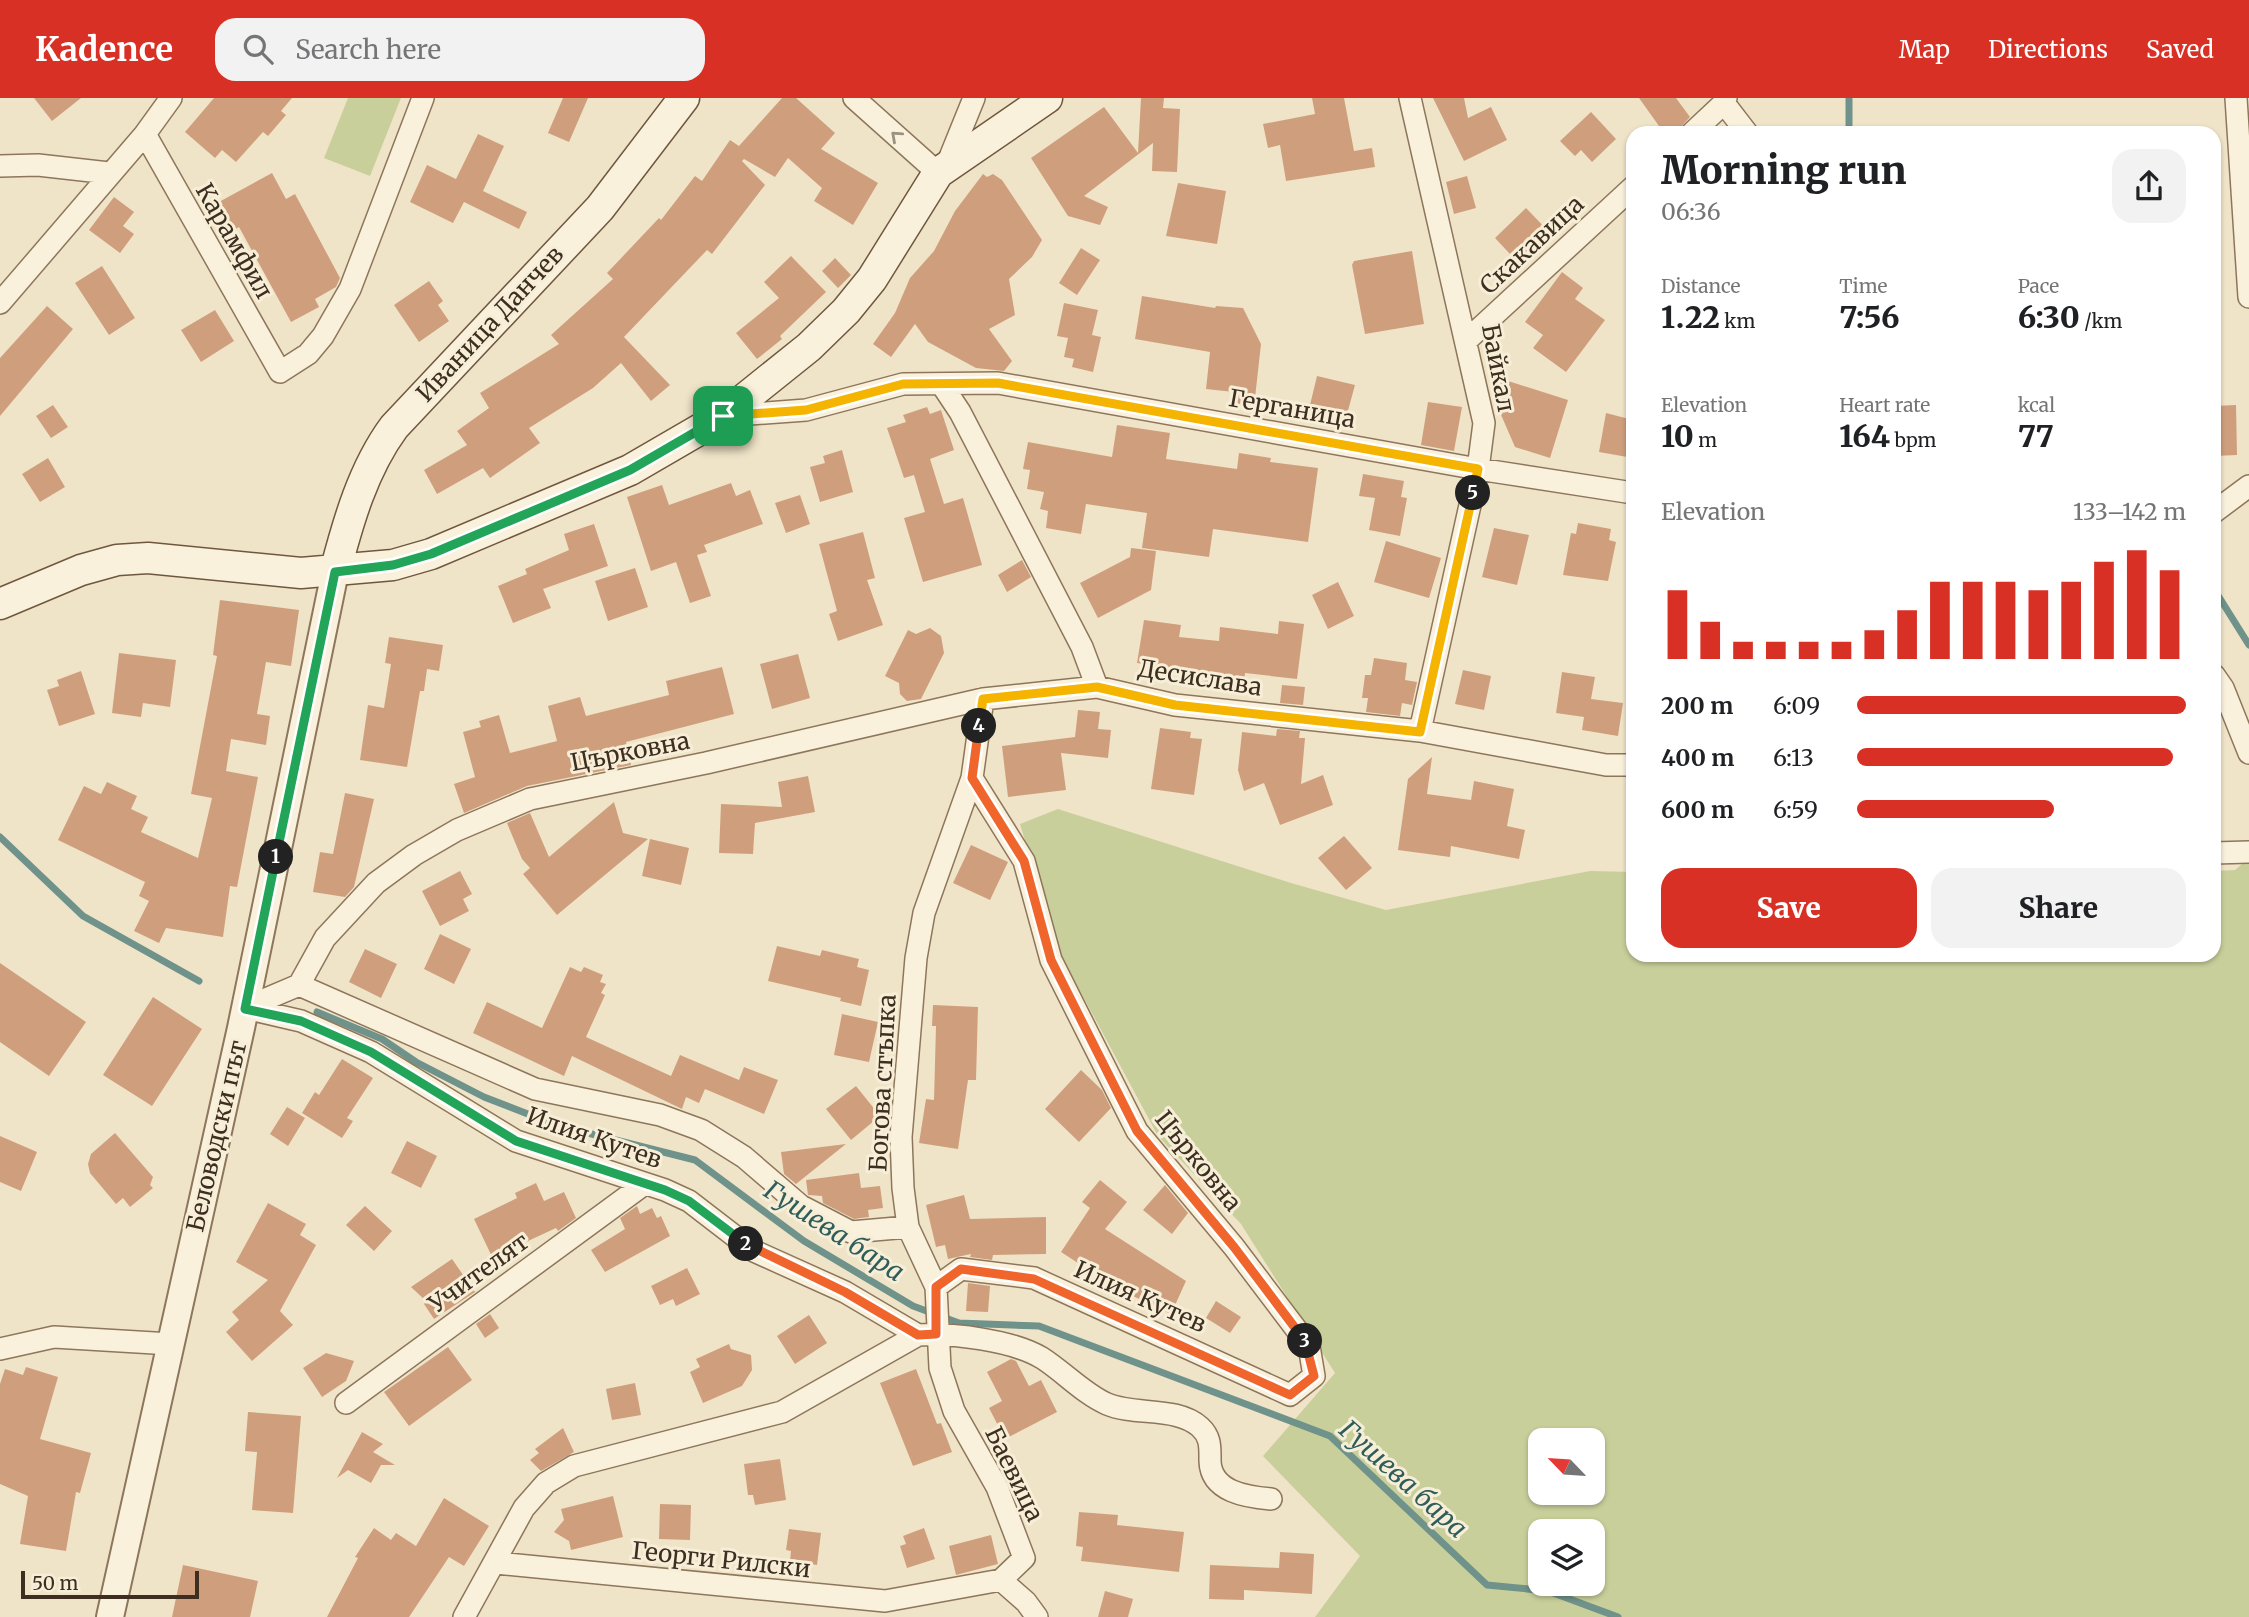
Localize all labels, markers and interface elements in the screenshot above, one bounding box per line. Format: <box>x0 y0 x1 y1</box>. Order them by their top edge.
search box <box>215 18 705 81</box>
text: Kadence <box>35 29 173 70</box>
icon: search <box>239 30 277 68</box>
text: Search here <box>295 33 441 66</box>
text: Map <box>1899 34 1950 65</box>
text: Directions <box>1988 34 2108 65</box>
text: Saved <box>2146 34 2214 65</box>
one-way arrow <box>891 131 904 144</box>
text: Morning run <box>1661 147 1907 194</box>
button: share <box>2112 149 2186 223</box>
street label: Карамфил <box>189 178 280 304</box>
street label: Скакавица <box>1473 189 1590 301</box>
text: 06:36 <box>1661 197 1721 226</box>
street label: Иваница Данчев <box>409 239 570 408</box>
text: Distance <box>1661 274 1740 298</box>
text: Time <box>1839 274 1888 298</box>
text: Pace <box>2018 274 2059 298</box>
text: 1.22 <box>1661 298 1720 336</box>
text: 7:56 <box>1839 298 1900 336</box>
text: 6:30 <box>2018 298 2080 336</box>
text: km <box>1720 309 1755 333</box>
text: /km <box>2080 309 2122 333</box>
street label: Байкал <box>1475 321 1522 415</box>
street label: Герганица <box>1226 382 1358 435</box>
pin <box>693 386 753 446</box>
text: Elevation <box>1661 393 1747 417</box>
text: Heart rate <box>1839 393 1930 417</box>
text: kcal <box>2018 393 2055 417</box>
icon: arrive <box>704 397 742 435</box>
text: 10 <box>1661 417 1694 455</box>
text: 164 <box>1839 417 1890 455</box>
text: 77 <box>2018 417 2054 455</box>
text: m <box>1694 428 1717 452</box>
text: bpm <box>1890 428 1936 452</box>
pin: 5 <box>1456 476 1490 510</box>
text: 5 <box>1467 480 1478 504</box>
text: Elevation <box>1661 497 1765 526</box>
text: 133–142 m <box>2073 497 2186 526</box>
street label: Десислава <box>1136 652 1264 703</box>
text: 200 m <box>1661 691 1733 720</box>
text: 6:09 <box>1773 691 1820 720</box>
pin: 4 <box>962 708 996 744</box>
text: 4 <box>972 713 985 737</box>
street label: Църковна <box>568 725 692 778</box>
text: 400 m <box>1661 743 1735 772</box>
text: 6:13 <box>1773 743 1814 772</box>
text: 600 m <box>1661 795 1734 824</box>
text: 6:59 <box>1773 795 1818 824</box>
pin: 1 <box>258 840 294 874</box>
text: 1 <box>271 844 280 868</box>
button: Save <box>1661 868 1917 948</box>
button: Share <box>1931 868 2186 948</box>
street label: Богова стъпка <box>862 993 903 1172</box>
street label: Беловодски път <box>179 1037 254 1235</box>
street label: Илия Кутев <box>522 1100 666 1175</box>
street label: Църковна <box>1148 1104 1249 1217</box>
water label: Гушева бара <box>758 1173 911 1288</box>
street label: Учителят <box>422 1226 535 1320</box>
pin: 2 <box>728 1226 764 1262</box>
text: 2 <box>740 1231 751 1255</box>
street label: Илия Кутев <box>1069 1254 1211 1339</box>
pin: 3 <box>1288 1324 1322 1358</box>
text: 3 <box>1299 1328 1310 1352</box>
water label: Гушева бара <box>1333 1413 1474 1545</box>
street label: Баевица <box>978 1421 1051 1526</box>
north arrow <box>1528 1428 1605 1505</box>
map controls <box>1528 1428 1605 1596</box>
button: layers <box>1528 1519 1605 1596</box>
street label: Георги Рилски <box>630 1535 812 1584</box>
scale bar <box>21 1568 200 1600</box>
text: 50 m <box>32 1571 78 1595</box>

